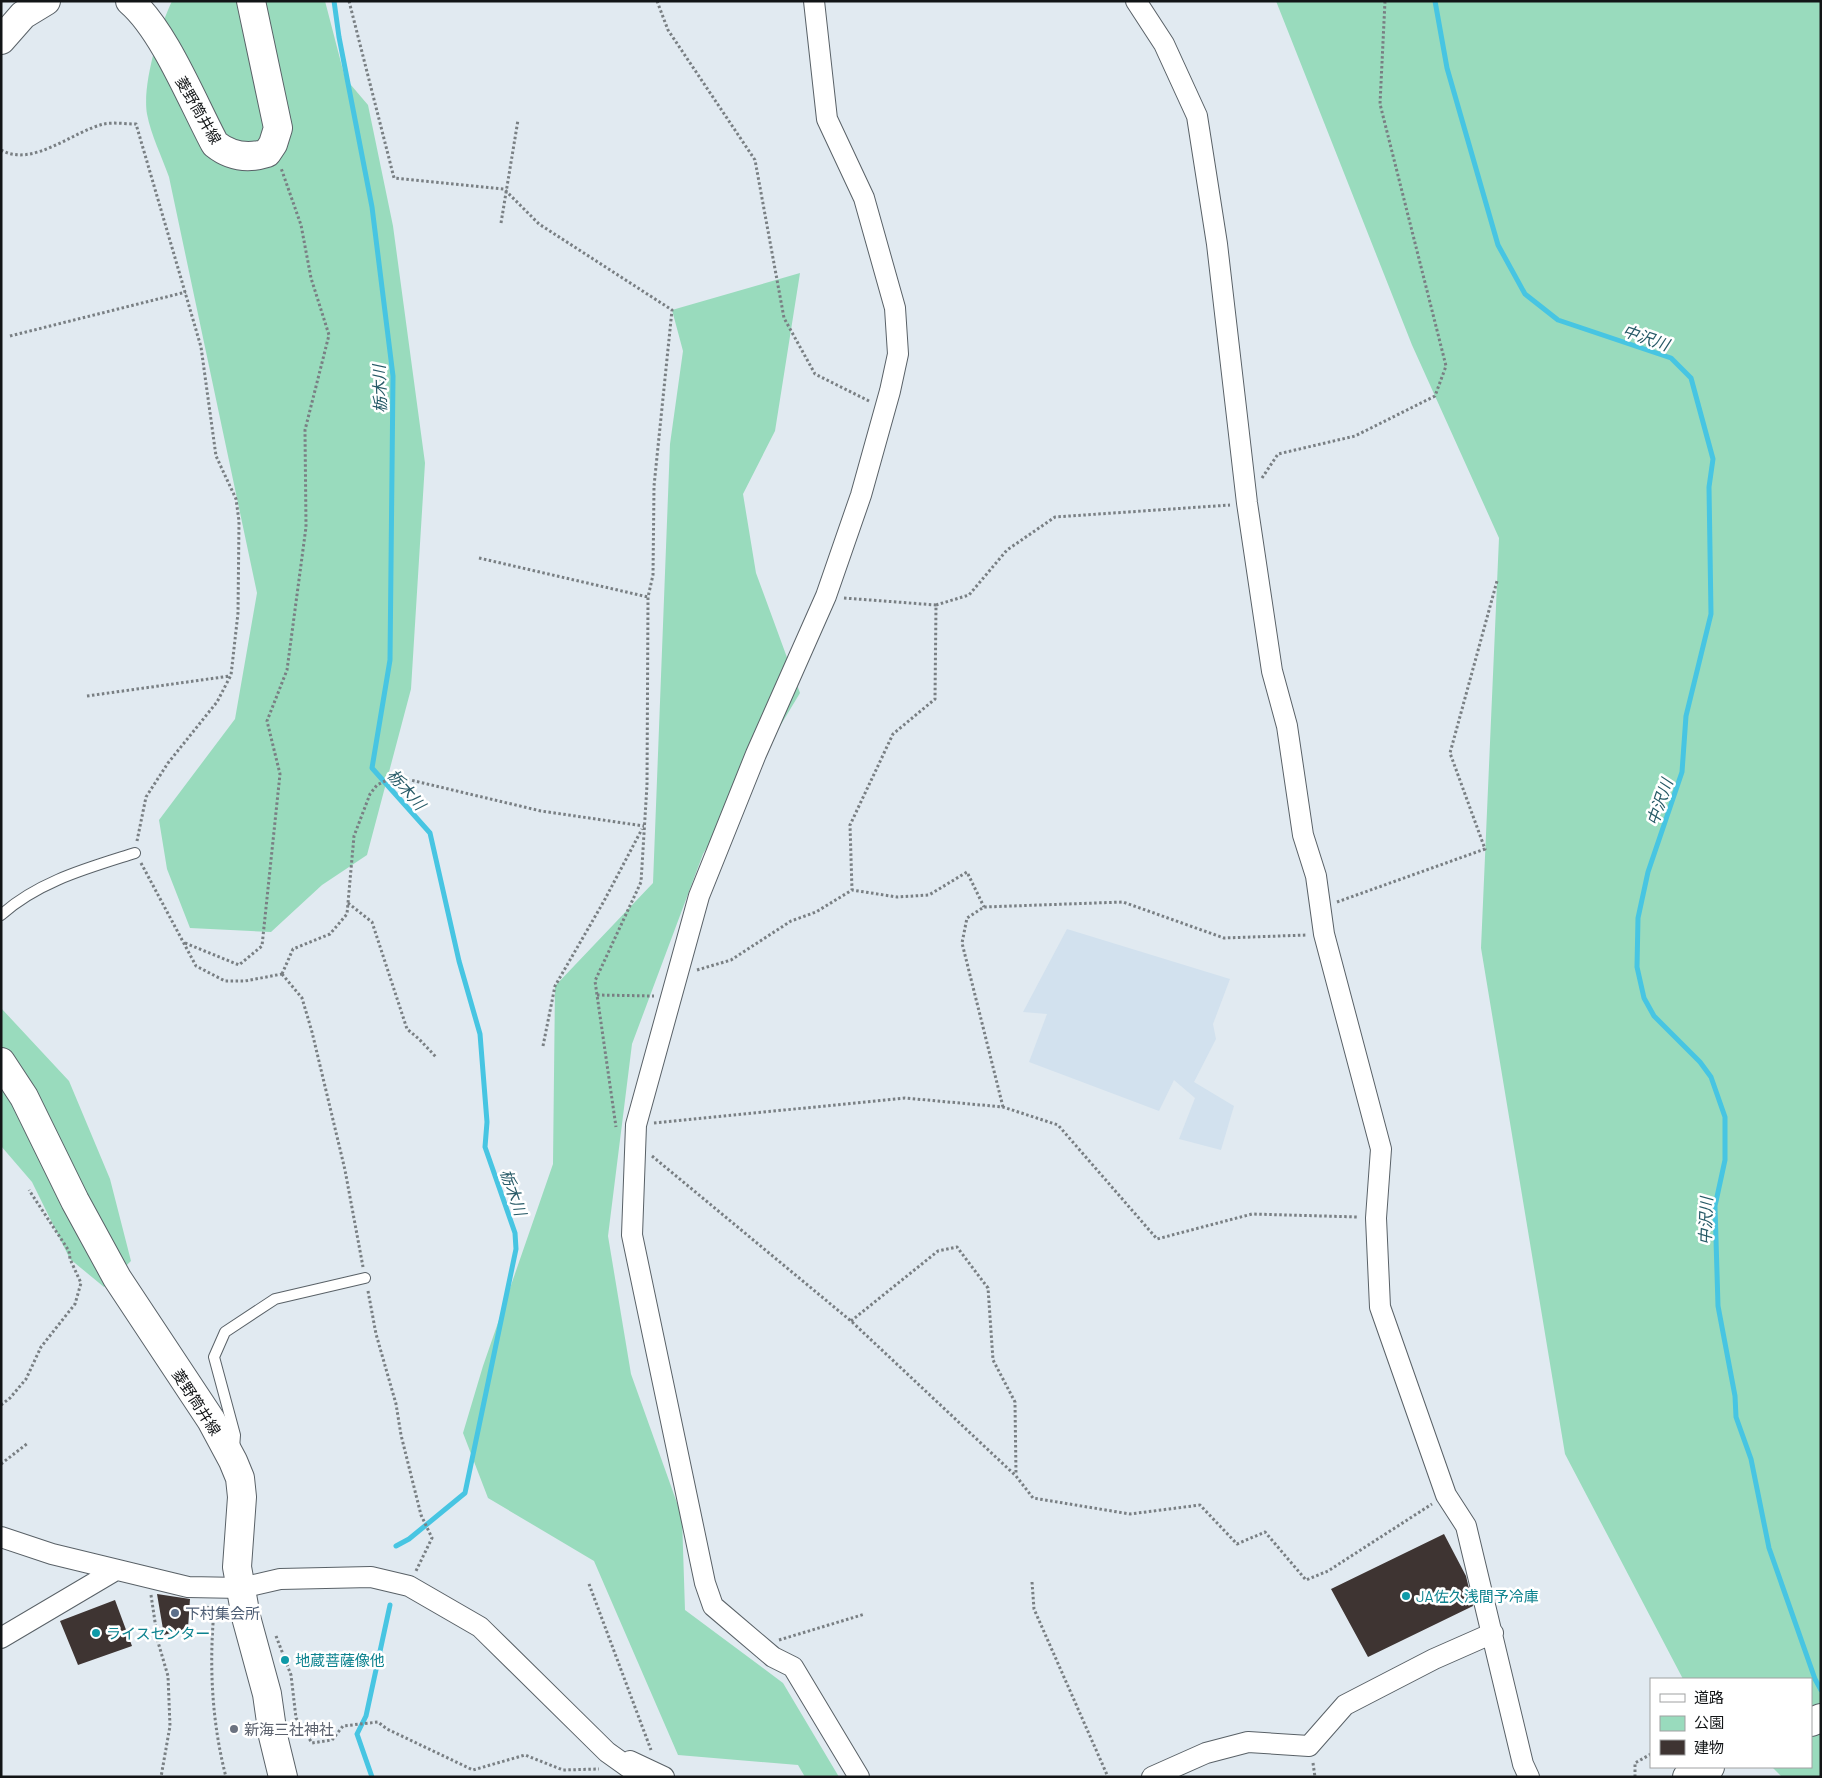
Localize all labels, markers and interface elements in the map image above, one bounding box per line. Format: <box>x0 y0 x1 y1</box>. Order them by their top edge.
street label: 菱野筒井線 <box>172 73 226 147</box>
water label: 中沢川 <box>1620 320 1674 354</box>
water label: 栃木川 <box>369 363 389 413</box>
water label: 栃木川 <box>384 765 431 815</box>
water label: 中沢川 <box>1642 774 1676 828</box>
water label: 栃木川 <box>497 1166 531 1220</box>
water label: 中沢川 <box>1695 1195 1715 1245</box>
street label: 菱野筒井線 <box>169 1366 225 1438</box>
place label: JA佐久浅間予冷庫 <box>1416 1587 1539 1605</box>
marker: JA佐久浅間予冷庫 <box>1400 1590 1412 1602</box>
place label: 下村集会所 <box>185 1604 260 1622</box>
marker: 下村集会所 <box>169 1607 181 1619</box>
place label: ライスセンター <box>106 1624 211 1642</box>
marker: ライスセンター <box>90 1627 102 1639</box>
place label: 地蔵菩薩像他 <box>295 1651 385 1669</box>
marker: 地蔵菩薩像他 <box>279 1654 291 1666</box>
legend <box>1650 1678 1812 1768</box>
text: 道路 <box>1694 1688 1724 1706</box>
text: 公園 <box>1694 1713 1724 1731</box>
place label: 新海三社神社 <box>244 1720 334 1738</box>
marker: 新海三社神社 <box>228 1723 240 1735</box>
text: 建物 <box>1694 1738 1724 1756</box>

